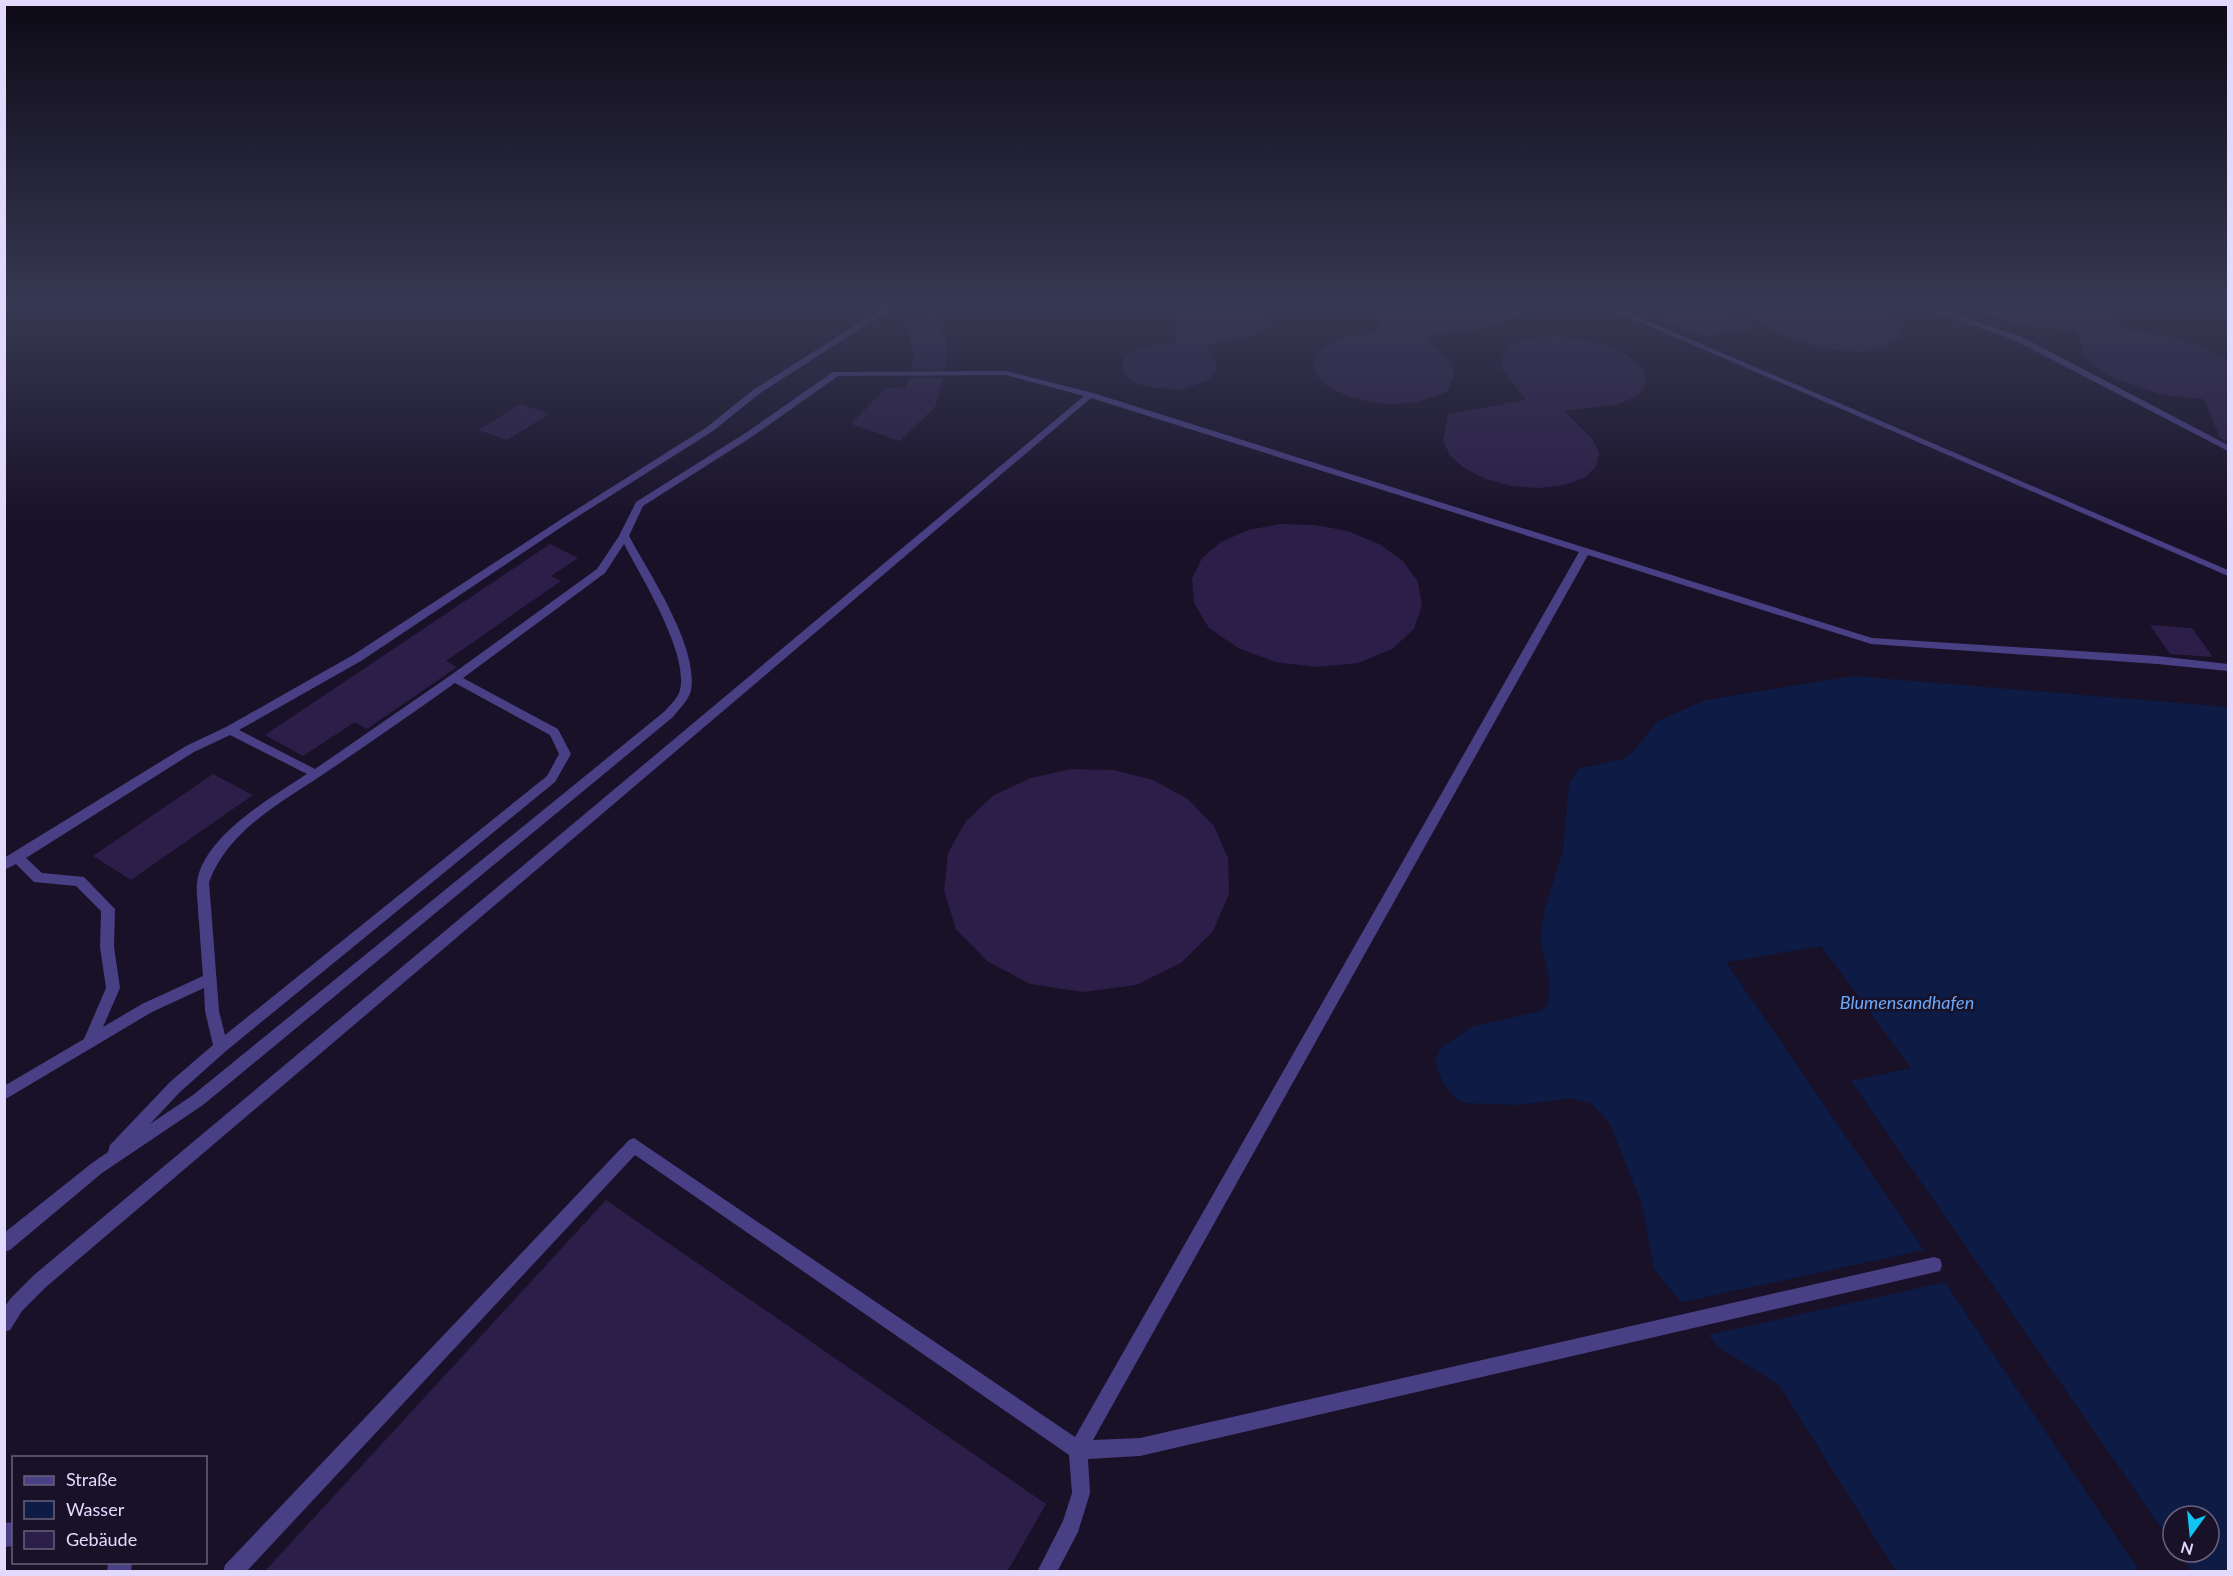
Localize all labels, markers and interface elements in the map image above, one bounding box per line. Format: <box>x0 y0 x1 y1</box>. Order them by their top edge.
water label: Blumensandhafen <box>1840 991 1974 1013</box>
legend <box>12 1456 207 1564</box>
text: Straße <box>66 1468 117 1490</box>
text: Wasser <box>66 1498 125 1520</box>
north arrow <box>2161 1504 2221 1564</box>
text: Gebäude <box>66 1528 137 1550</box>
text: N <box>2179 1538 2195 1560</box>

